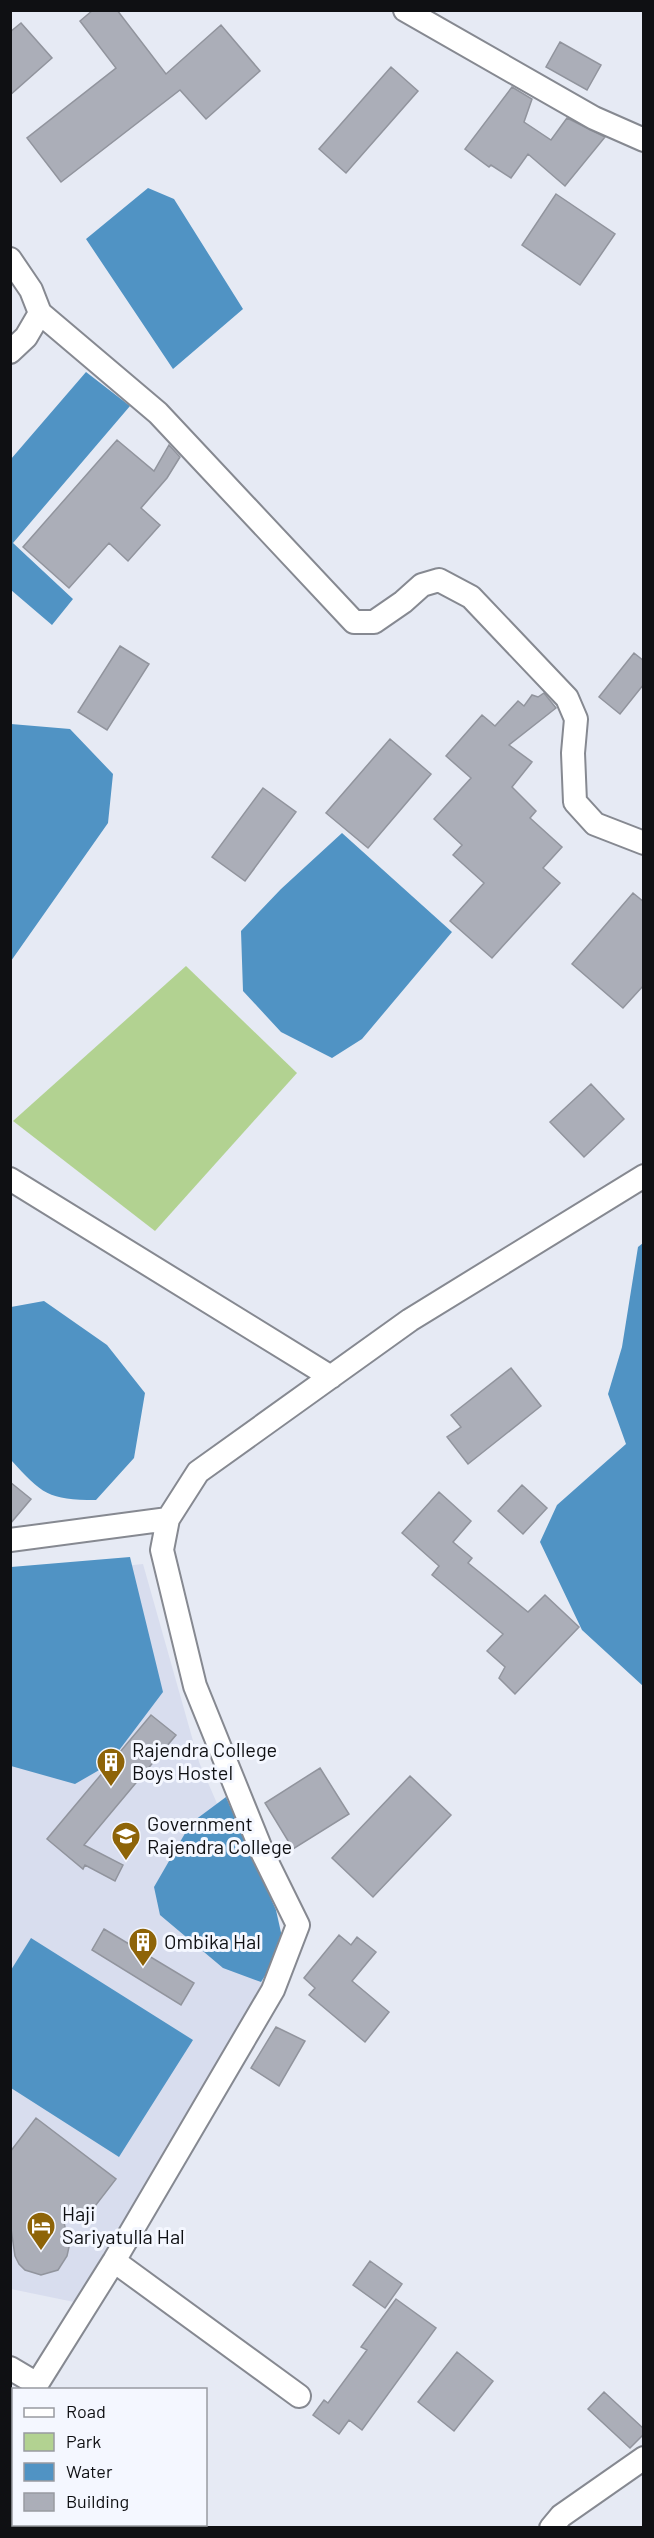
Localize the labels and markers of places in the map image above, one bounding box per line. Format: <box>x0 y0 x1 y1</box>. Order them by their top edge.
place label: Rajendra College Boys Hostel <box>132 1737 277 1784</box>
building icon: Rajendra College Boys Hostel <box>95 1746 127 1788</box>
place label: Government Rajendra College <box>147 1811 292 1858</box>
school or university icon: Government Rajendra College <box>110 1820 142 1862</box>
building icon: Ombika Hal <box>127 1926 159 1968</box>
place label: Ombika Hal <box>164 1929 261 1953</box>
place label: Haji Sariyatulla Hal <box>62 2201 185 2248</box>
hotel icon: Haji Sariyatulla Hal <box>25 2210 57 2252</box>

